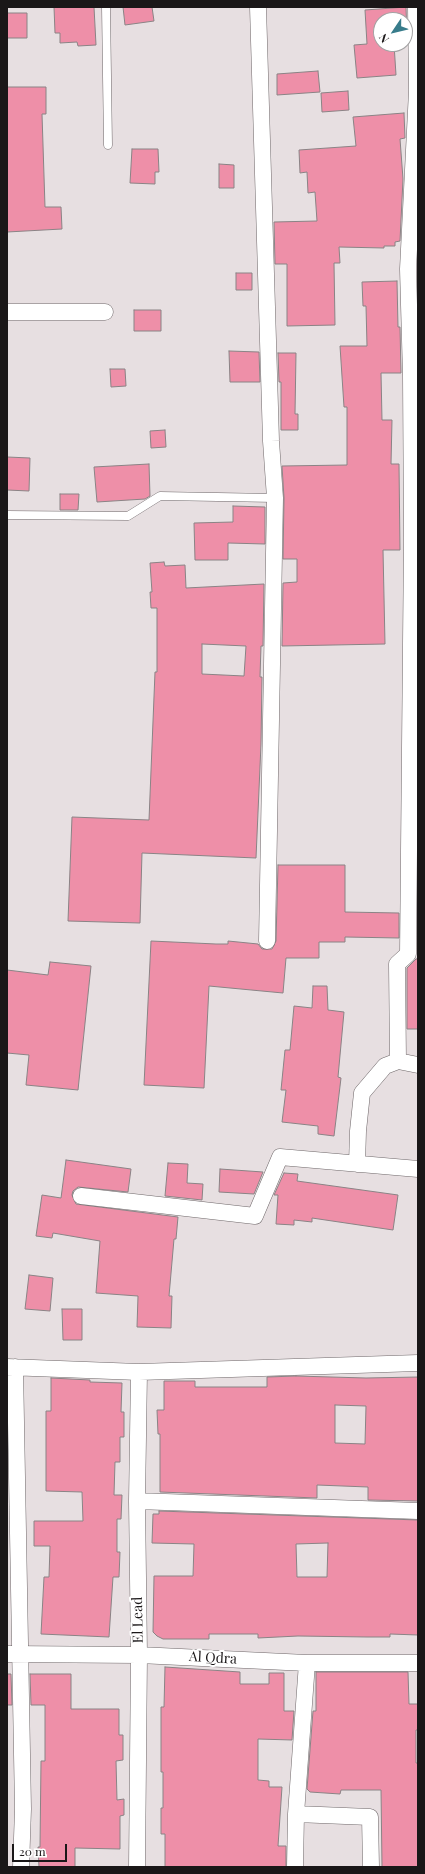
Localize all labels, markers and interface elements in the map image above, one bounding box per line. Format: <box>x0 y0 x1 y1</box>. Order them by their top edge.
north arrow <box>373 12 413 52</box>
text: N <box>375 31 392 46</box>
street label: El Lead <box>129 1597 147 1643</box>
street label: Al Qdra <box>189 1648 237 1668</box>
scale bar <box>14 1836 69 1862</box>
text: 20 m <box>19 1843 46 1859</box>

